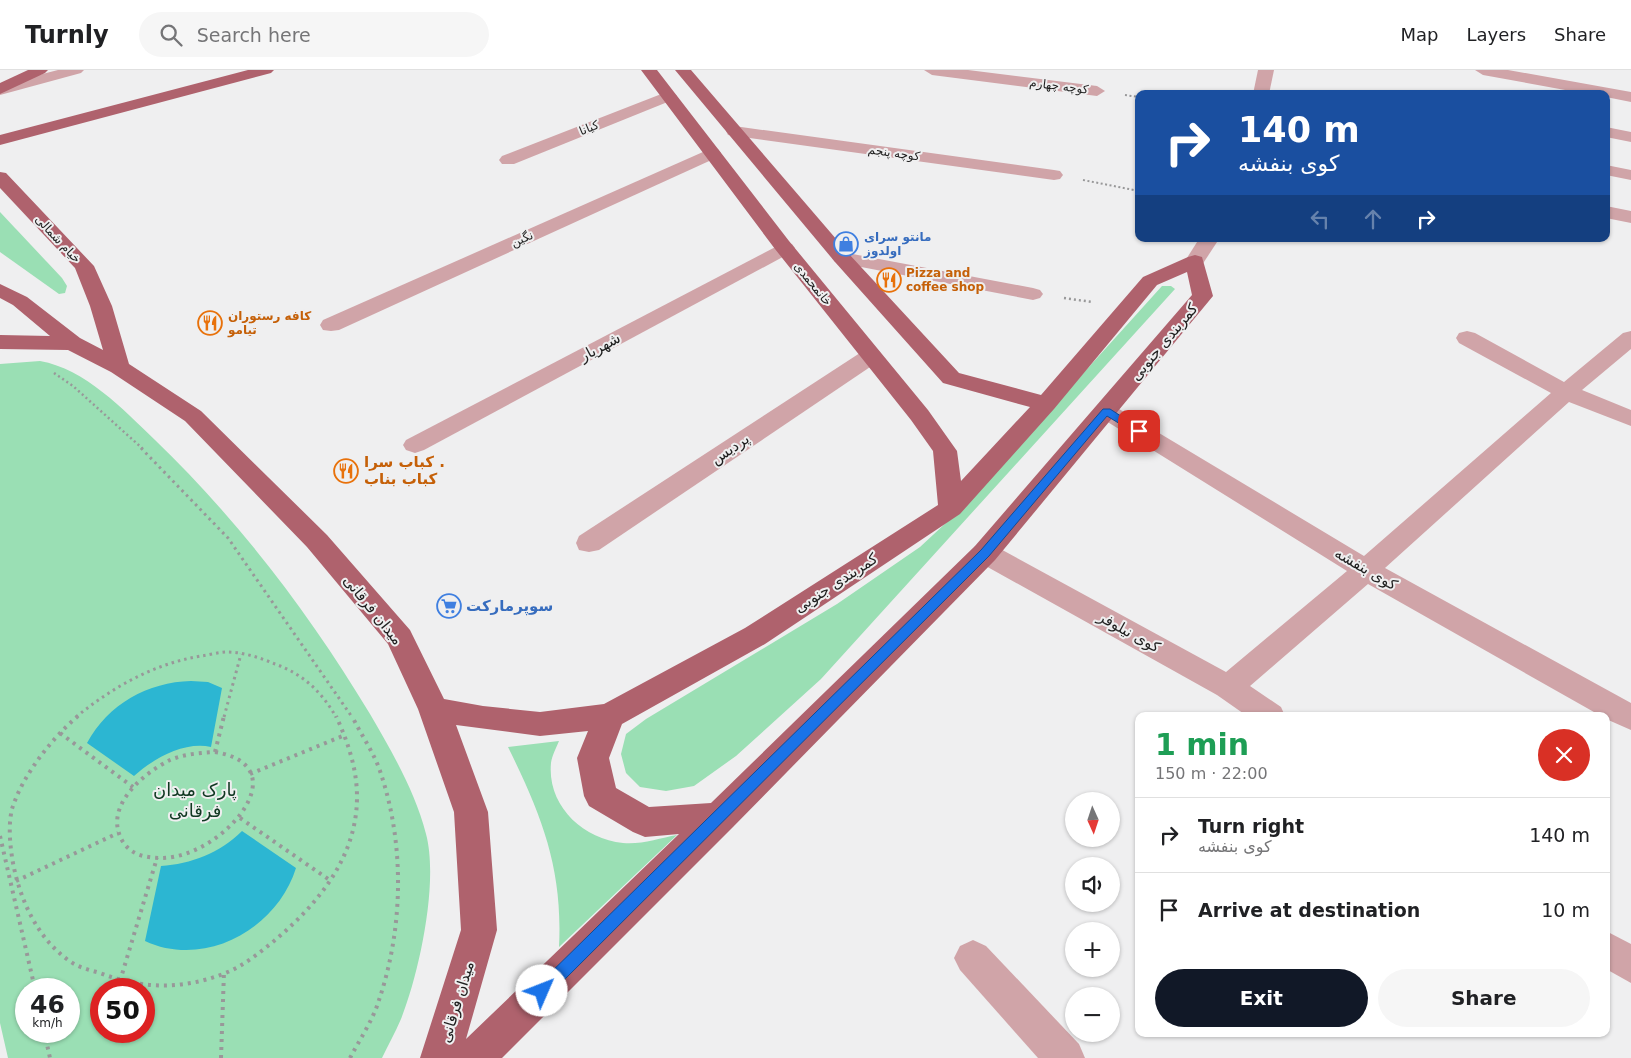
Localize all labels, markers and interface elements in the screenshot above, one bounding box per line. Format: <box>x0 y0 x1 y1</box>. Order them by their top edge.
search box <box>139 12 489 57</box>
text: Turnly <box>25 21 109 49</box>
icon: search <box>157 21 185 49</box>
text: Search here <box>197 24 311 46</box>
text: Map <box>1400 24 1438 45</box>
text: Layers <box>1466 24 1526 45</box>
text: Share <box>1554 24 1606 45</box>
street label: کوچه چهارم <box>1029 75 1090 98</box>
icon: right <box>1155 110 1220 175</box>
text: 140 m <box>1238 110 1360 150</box>
street label: کیانا <box>577 118 601 138</box>
street label: کوچه پنجم <box>867 142 921 165</box>
text: کوی بنفشه <box>1238 151 1339 176</box>
icon: left <box>1306 205 1334 233</box>
icon: ahead <box>1359 205 1387 233</box>
icon: right <box>1412 205 1440 233</box>
street label: خیام شمالی <box>32 212 84 266</box>
street label: نگین <box>509 228 536 251</box>
place label: مانتو سرای اولدوز <box>863 230 931 259</box>
shop icon: مانتو سرای اولدوز <box>833 231 859 257</box>
street label: خانمحمدی <box>791 259 835 309</box>
place label: Pizza and coffee shop <box>906 266 984 294</box>
restaurant icon: Pizza and coffee shop <box>876 267 902 293</box>
street label: کمربندی جنوبی <box>1126 299 1202 384</box>
place label: کافه رستوران تیامو <box>227 309 311 338</box>
restaurant icon: کافه رستوران تیامو <box>197 310 223 336</box>
street label: شهریار <box>576 329 624 366</box>
pin <box>1118 410 1160 452</box>
icon: arrive <box>1125 417 1153 445</box>
street label: پردیس <box>707 430 753 469</box>
place label: کباب سرا . کباب بناب <box>364 453 445 488</box>
restaurant icon: کباب سرا . کباب بناب <box>333 458 359 484</box>
street label: کوی بنفشه <box>1332 544 1401 594</box>
street label: کمربندی جنوبی <box>791 549 882 617</box>
street label: میدان فرقانی <box>339 572 407 648</box>
supermarket icon: سوپرمارکت <box>436 593 462 619</box>
place label: سوپرمارکت <box>466 597 553 616</box>
street label: کوی نیلوفر <box>1094 607 1164 657</box>
text: 1 min <box>1155 727 1249 762</box>
button: close <box>1538 729 1590 781</box>
text: 150 m · 22:00 <box>1155 764 1268 783</box>
park label: پارک میدان فرقانی <box>153 779 237 822</box>
north arrow <box>1065 792 1120 848</box>
map controls <box>1065 792 1120 1042</box>
text: Turn right <box>1198 815 1304 837</box>
icon: right <box>1155 821 1183 849</box>
text: 140 m <box>1529 824 1590 846</box>
text: کوی بنفشه <box>1198 837 1272 856</box>
button: sound <box>1065 857 1120 912</box>
icon: arrive <box>1155 896 1183 924</box>
text: Arrive at destination <box>1198 899 1420 921</box>
text: 10 m <box>1541 899 1590 921</box>
button: + <box>1065 922 1120 977</box>
street label: میدان فرقانی <box>436 959 478 1045</box>
position arrow <box>515 964 567 1016</box>
button: Exit <box>1155 969 1368 1027</box>
button: Share <box>1378 969 1590 1027</box>
speed limit sign: 50 <box>90 978 155 1043</box>
button: − <box>1065 987 1120 1042</box>
text: 46 <box>30 990 65 1019</box>
text: km/h <box>32 1016 63 1030</box>

